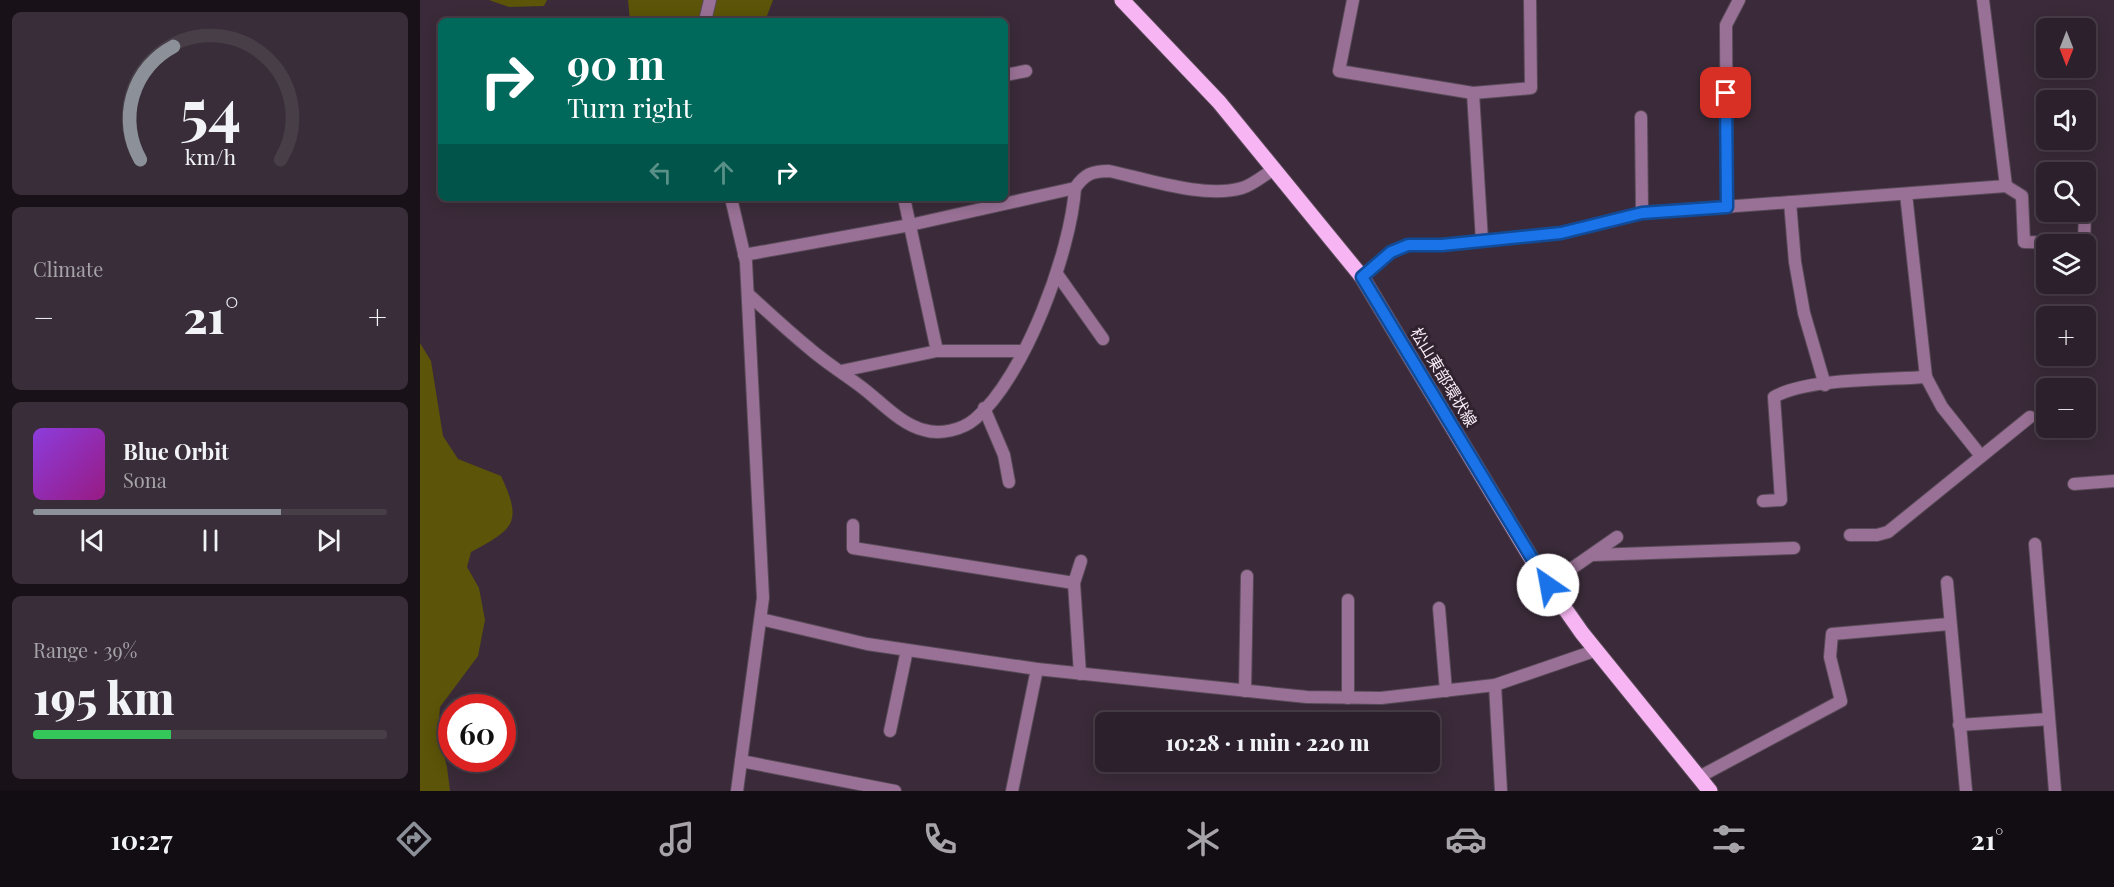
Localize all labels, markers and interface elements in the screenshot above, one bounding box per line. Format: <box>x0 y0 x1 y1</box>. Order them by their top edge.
north arrow <box>2036 18 2096 78</box>
map controls <box>2036 18 2096 438</box>
text: 90 m <box>567 35 665 91</box>
icon: right <box>468 42 546 120</box>
text: 54 <box>179 67 241 151</box>
pin <box>1700 67 1751 118</box>
icon: arrive <box>1709 76 1742 109</box>
text: Turn right <box>567 89 692 125</box>
button: sound <box>2036 90 2096 150</box>
text: km/h <box>184 143 236 171</box>
icon: left <box>644 156 677 189</box>
icon: ahead <box>707 156 740 189</box>
icon: right <box>770 156 803 189</box>
button: search <box>2036 162 2096 222</box>
button: layers <box>2036 234 2096 294</box>
text: Climate <box>33 255 103 282</box>
text: 21° <box>183 285 239 345</box>
text: − <box>33 294 54 338</box>
text: + <box>368 294 387 338</box>
button: + <box>2036 306 2096 366</box>
street label: 松山東部環状線 <box>1407 323 1482 430</box>
button: − <box>2036 378 2096 438</box>
text: Blue Orbit <box>123 436 229 466</box>
text: Sona <box>123 466 167 493</box>
icon: previous <box>76 524 109 557</box>
icon: pause <box>194 524 227 557</box>
icon: next <box>312 524 345 557</box>
position arrow <box>1516 553 1580 617</box>
text: Range · 39% <box>33 636 137 663</box>
text: 195 km <box>33 666 174 726</box>
speed limit sign: 60 <box>438 694 516 772</box>
text: 10:28 · 1 min · 220 m <box>1166 727 1369 757</box>
icon: directions <box>393 818 435 860</box>
icon: music <box>656 818 698 860</box>
icon: phone <box>919 818 961 860</box>
icon: climate <box>1182 818 1224 860</box>
icon: car <box>1445 818 1487 860</box>
icon: filters <box>1708 818 1750 860</box>
text: 10:27 <box>110 821 172 857</box>
text: 21° <box>1971 821 2004 857</box>

